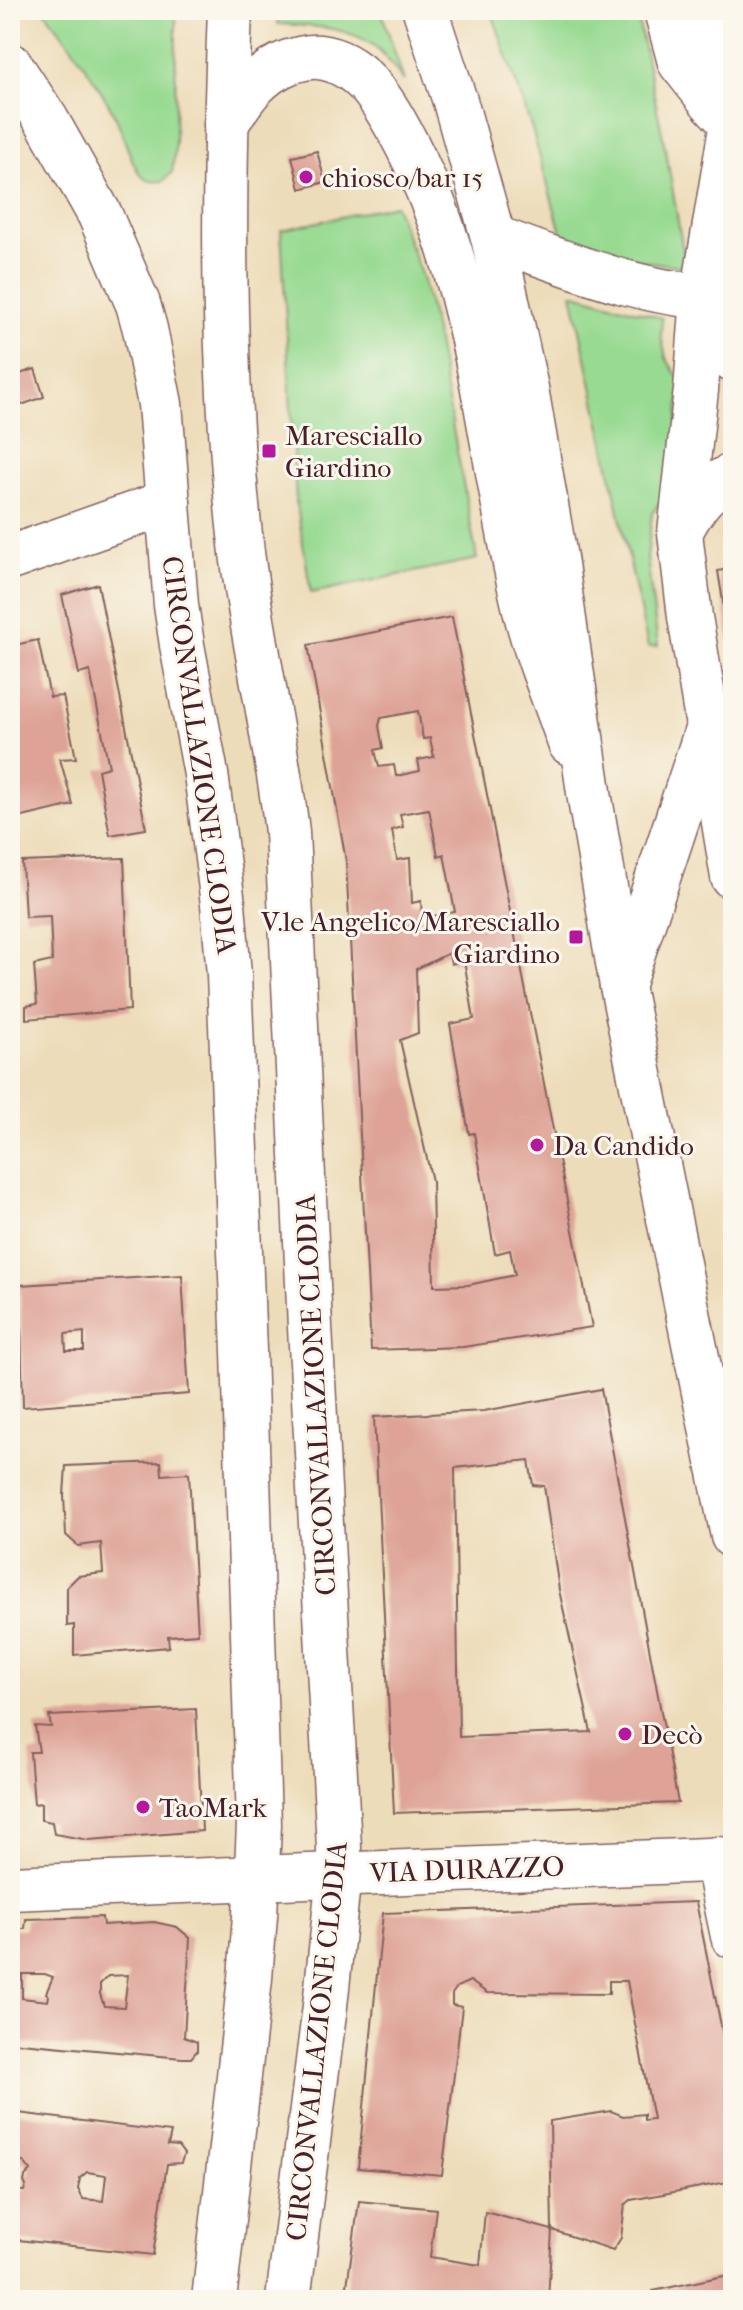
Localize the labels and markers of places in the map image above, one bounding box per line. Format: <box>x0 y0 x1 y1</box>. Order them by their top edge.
place label: chiosco/bar 15 <box>322 161 483 194</box>
marker: chiosco/bar 15 <box>297 168 315 186</box>
place label: Maresciallo Giardino <box>285 419 423 484</box>
marker: Maresciallo Giardino <box>260 442 278 460</box>
place label: V.le Angelico/Maresciallo Giardino <box>260 905 560 970</box>
marker: V.le Angelico/Maresciallo Giardino <box>567 928 585 946</box>
place label: Da Candido <box>553 1129 694 1162</box>
marker: Da Candido <box>528 1136 546 1154</box>
place label: Decò <box>641 1718 703 1751</box>
marker: Decò <box>616 1725 634 1743</box>
place label: TaoMark <box>159 1791 268 1824</box>
marker: TaoMark <box>134 1798 152 1816</box>

